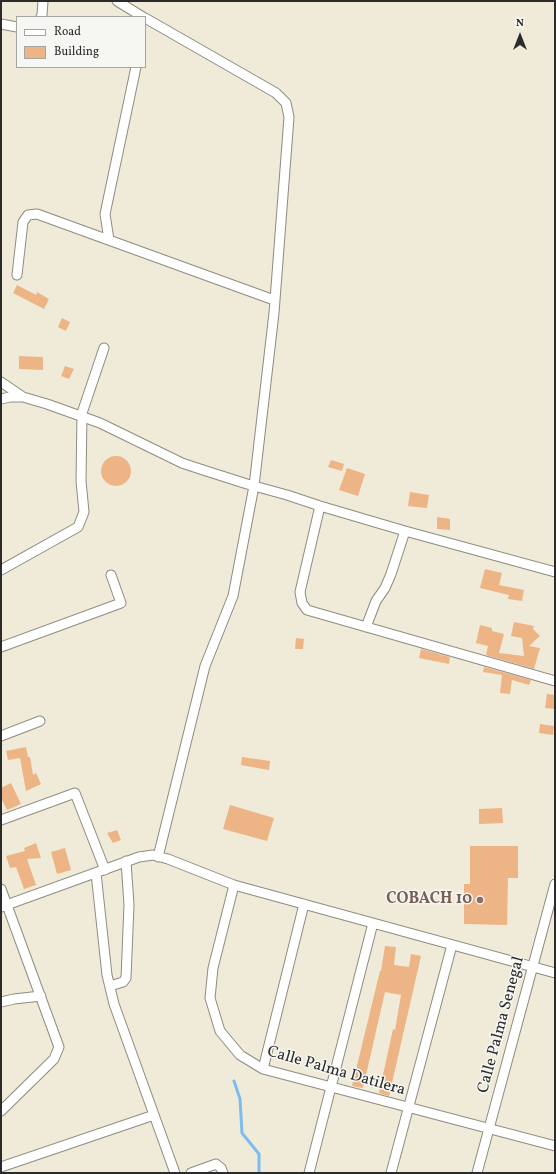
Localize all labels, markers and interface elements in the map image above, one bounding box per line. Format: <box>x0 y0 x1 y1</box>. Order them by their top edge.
legend <box>16 16 146 68</box>
north arrow <box>500 16 540 56</box>
text: N <box>516 16 524 31</box>
text: Road <box>54 24 81 40</box>
text: Building <box>54 44 99 60</box>
place label: COBACH 10 <box>386 890 472 910</box>
marker: COBACH 10 <box>475 895 485 905</box>
street label: Calle Palma Senegal <box>475 955 529 1095</box>
street label: Calle Palma Datilera <box>265 1043 407 1101</box>

